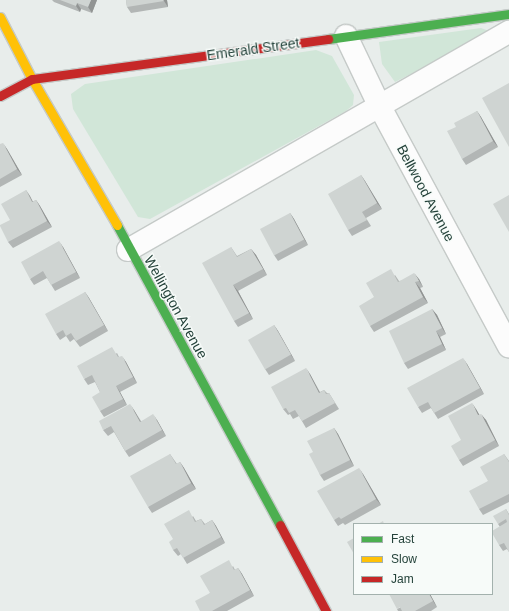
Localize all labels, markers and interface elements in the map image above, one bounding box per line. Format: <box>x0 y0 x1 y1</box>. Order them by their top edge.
street label: Emerald Street <box>206 34 300 64</box>
street label: Bellwood Avenue <box>393 141 459 245</box>
street label: Wellington Avenue <box>140 252 212 362</box>
legend <box>353 523 493 595</box>
text: Fast <box>391 532 414 546</box>
text: Slow <box>391 552 417 566</box>
text: Jam <box>391 572 414 586</box>

